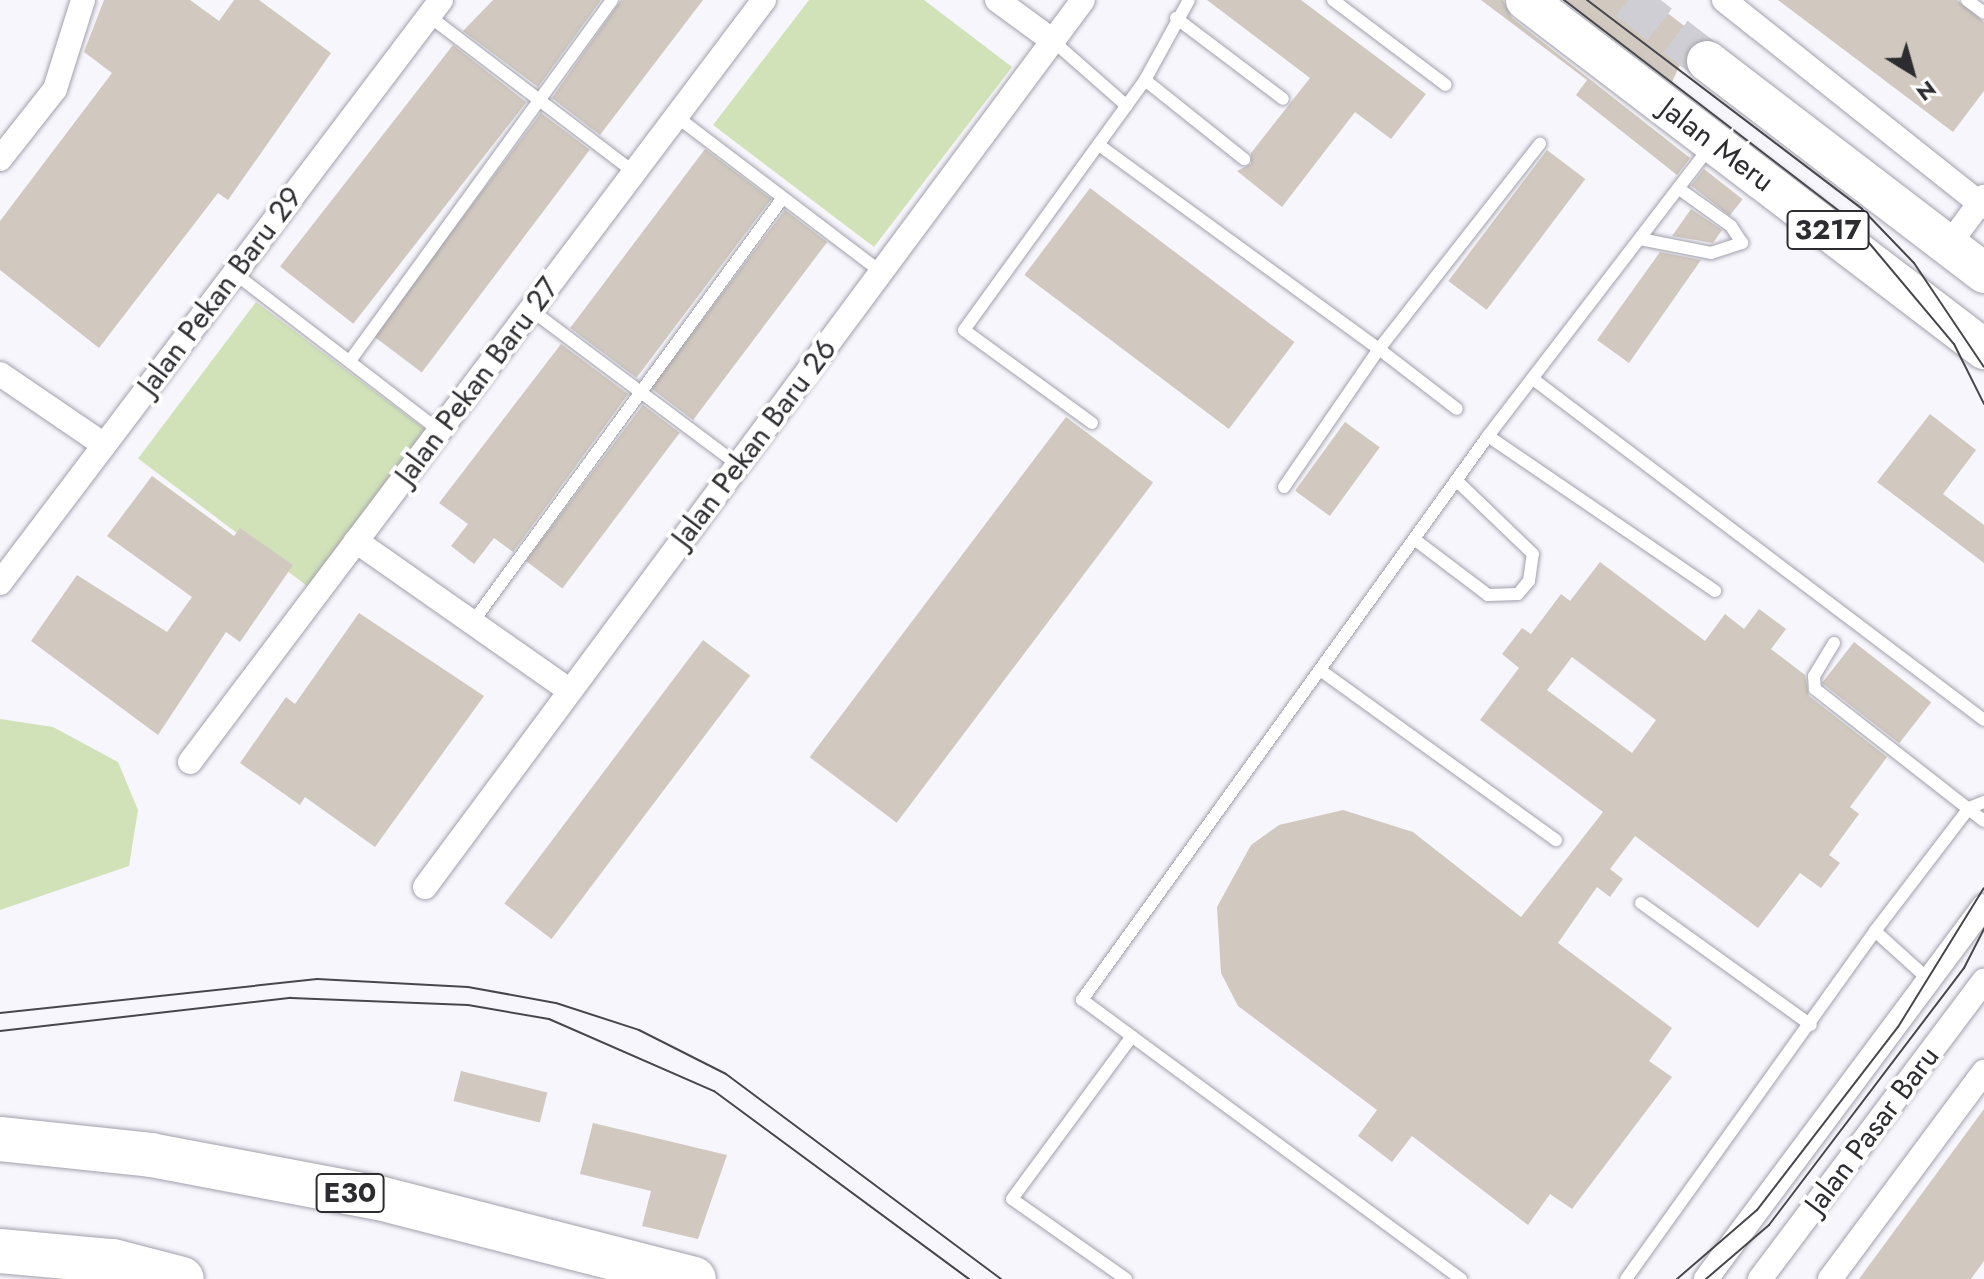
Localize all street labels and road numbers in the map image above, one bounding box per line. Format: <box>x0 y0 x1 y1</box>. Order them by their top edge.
street label: Jalan Meru <box>1653 90 1781 200</box>
street label: Jalan Pekan Baru 29 <box>130 180 310 402</box>
road number: 3217 <box>1786 206 1870 254</box>
street label: Jalan Pekan Baru 27 <box>387 270 567 492</box>
street label: Jalan Pekan Baru 26 <box>664 332 844 554</box>
street label: Jalan Pasar Baru <box>1797 1039 1947 1221</box>
road number: E30 <box>314 1169 386 1217</box>

